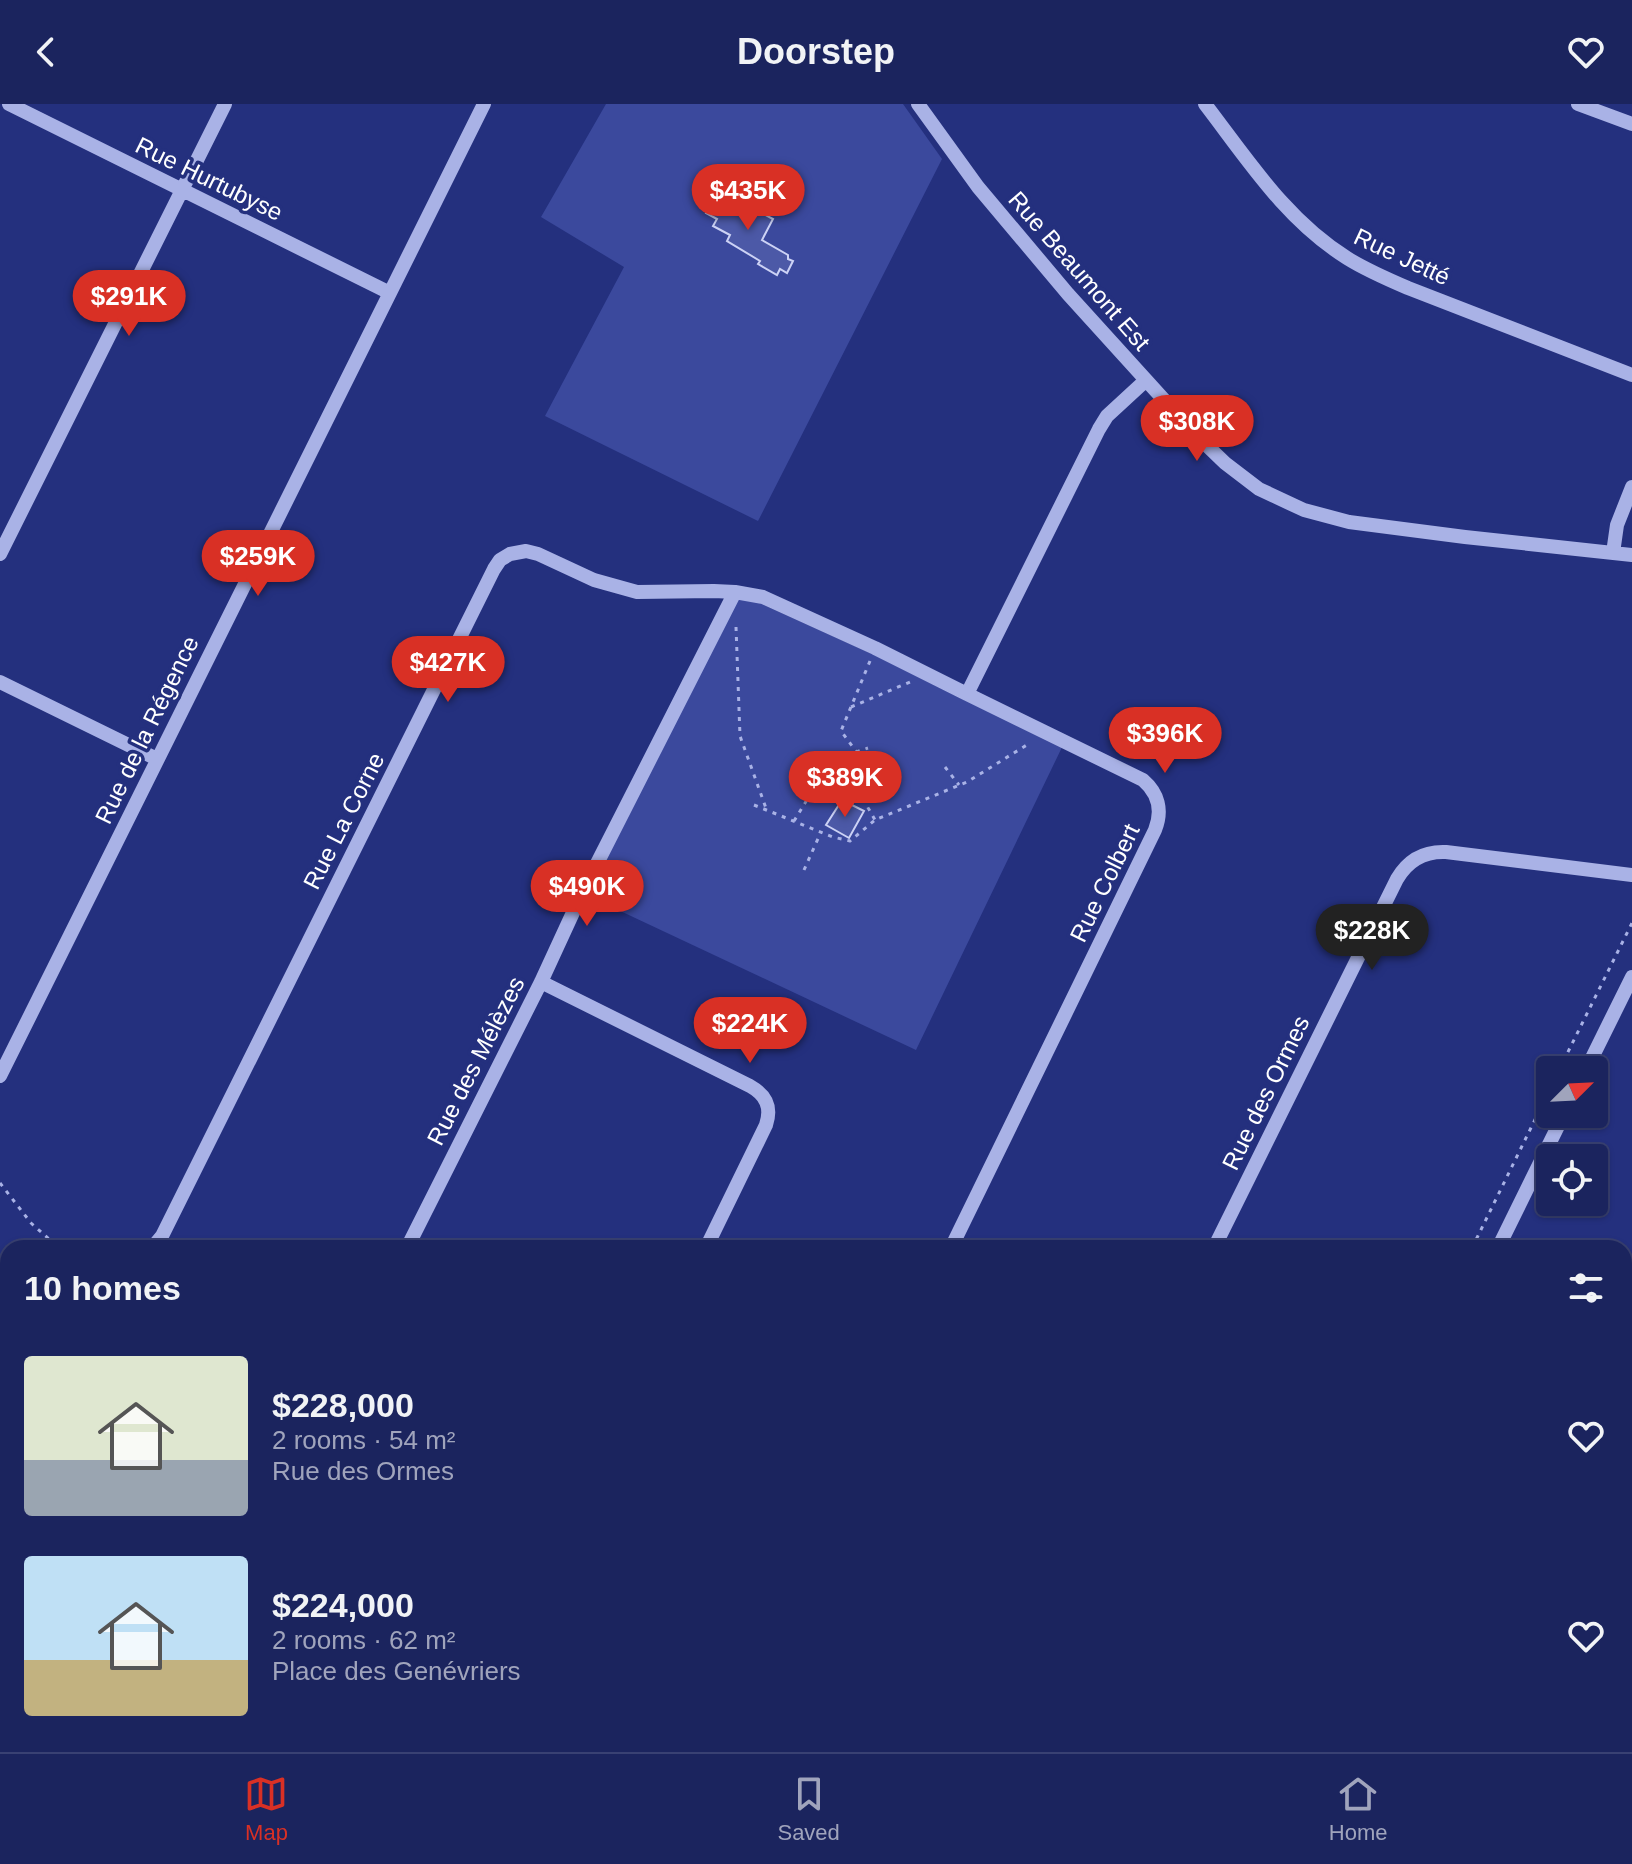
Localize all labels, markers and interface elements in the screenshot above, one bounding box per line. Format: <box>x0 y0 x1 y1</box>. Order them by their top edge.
icon: back <box>24 30 68 74</box>
icon: heart <box>1564 30 1608 74</box>
text: Doorstep <box>737 31 895 72</box>
street label: Rue Hurtubyse <box>131 131 287 226</box>
pin: $435K <box>692 164 804 232</box>
text: $435K <box>710 175 786 205</box>
street label: Rue Beaumont Est <box>1003 186 1156 356</box>
street label: Rue Jetté <box>1350 223 1454 290</box>
pin: $291K <box>73 270 185 338</box>
text: $291K <box>91 281 167 311</box>
pin: $308K <box>1141 395 1253 463</box>
text: $308K <box>1159 406 1235 436</box>
pin: $259K <box>202 530 314 598</box>
text: $259K <box>220 541 296 571</box>
street label: Rue de la Régence <box>89 632 204 828</box>
pin: $427K <box>392 636 504 704</box>
text: $427K <box>410 647 486 677</box>
pin: $396K <box>1109 707 1221 775</box>
text: $396K <box>1127 718 1203 748</box>
street label: Rue La Corne <box>298 748 390 893</box>
pin: $389K <box>789 751 901 819</box>
text: $389K <box>807 762 883 792</box>
street label: Rue Colbert <box>1064 819 1145 946</box>
pin: $490K <box>531 860 643 928</box>
text: $490K <box>549 871 625 901</box>
pin: $228K <box>1316 904 1428 972</box>
text: $228K <box>1334 915 1410 945</box>
street label: Rue des Mélèzes <box>421 972 530 1150</box>
pin: $224K <box>694 997 806 1065</box>
text: $224K <box>712 1008 788 1038</box>
street label: Rue des Ormes <box>1217 1011 1315 1174</box>
north arrow <box>1536 1056 1608 1128</box>
map controls <box>1536 1056 1608 1216</box>
button: locate <box>1536 1144 1608 1216</box>
icon: filters <box>1564 1266 1608 1310</box>
text: 10 homes <box>24 1269 181 1307</box>
text: $228,000 <box>272 1386 414 1424</box>
icon: home <box>88 1388 184 1484</box>
icon: heart <box>1564 1414 1608 1458</box>
text: 2 rooms · 54 m² <box>272 1425 456 1455</box>
text: Rue des Ormes <box>272 1456 454 1486</box>
text: $224,000 <box>272 1586 414 1624</box>
icon: home <box>88 1588 184 1684</box>
icon: heart <box>1564 1614 1608 1658</box>
text: 2 rooms · 62 m² <box>272 1625 456 1655</box>
text: Place des Genévriers <box>272 1656 521 1686</box>
tab: Map <box>244 1772 288 1846</box>
tab: Saved <box>777 1772 840 1846</box>
tab: Home <box>1329 1772 1388 1846</box>

